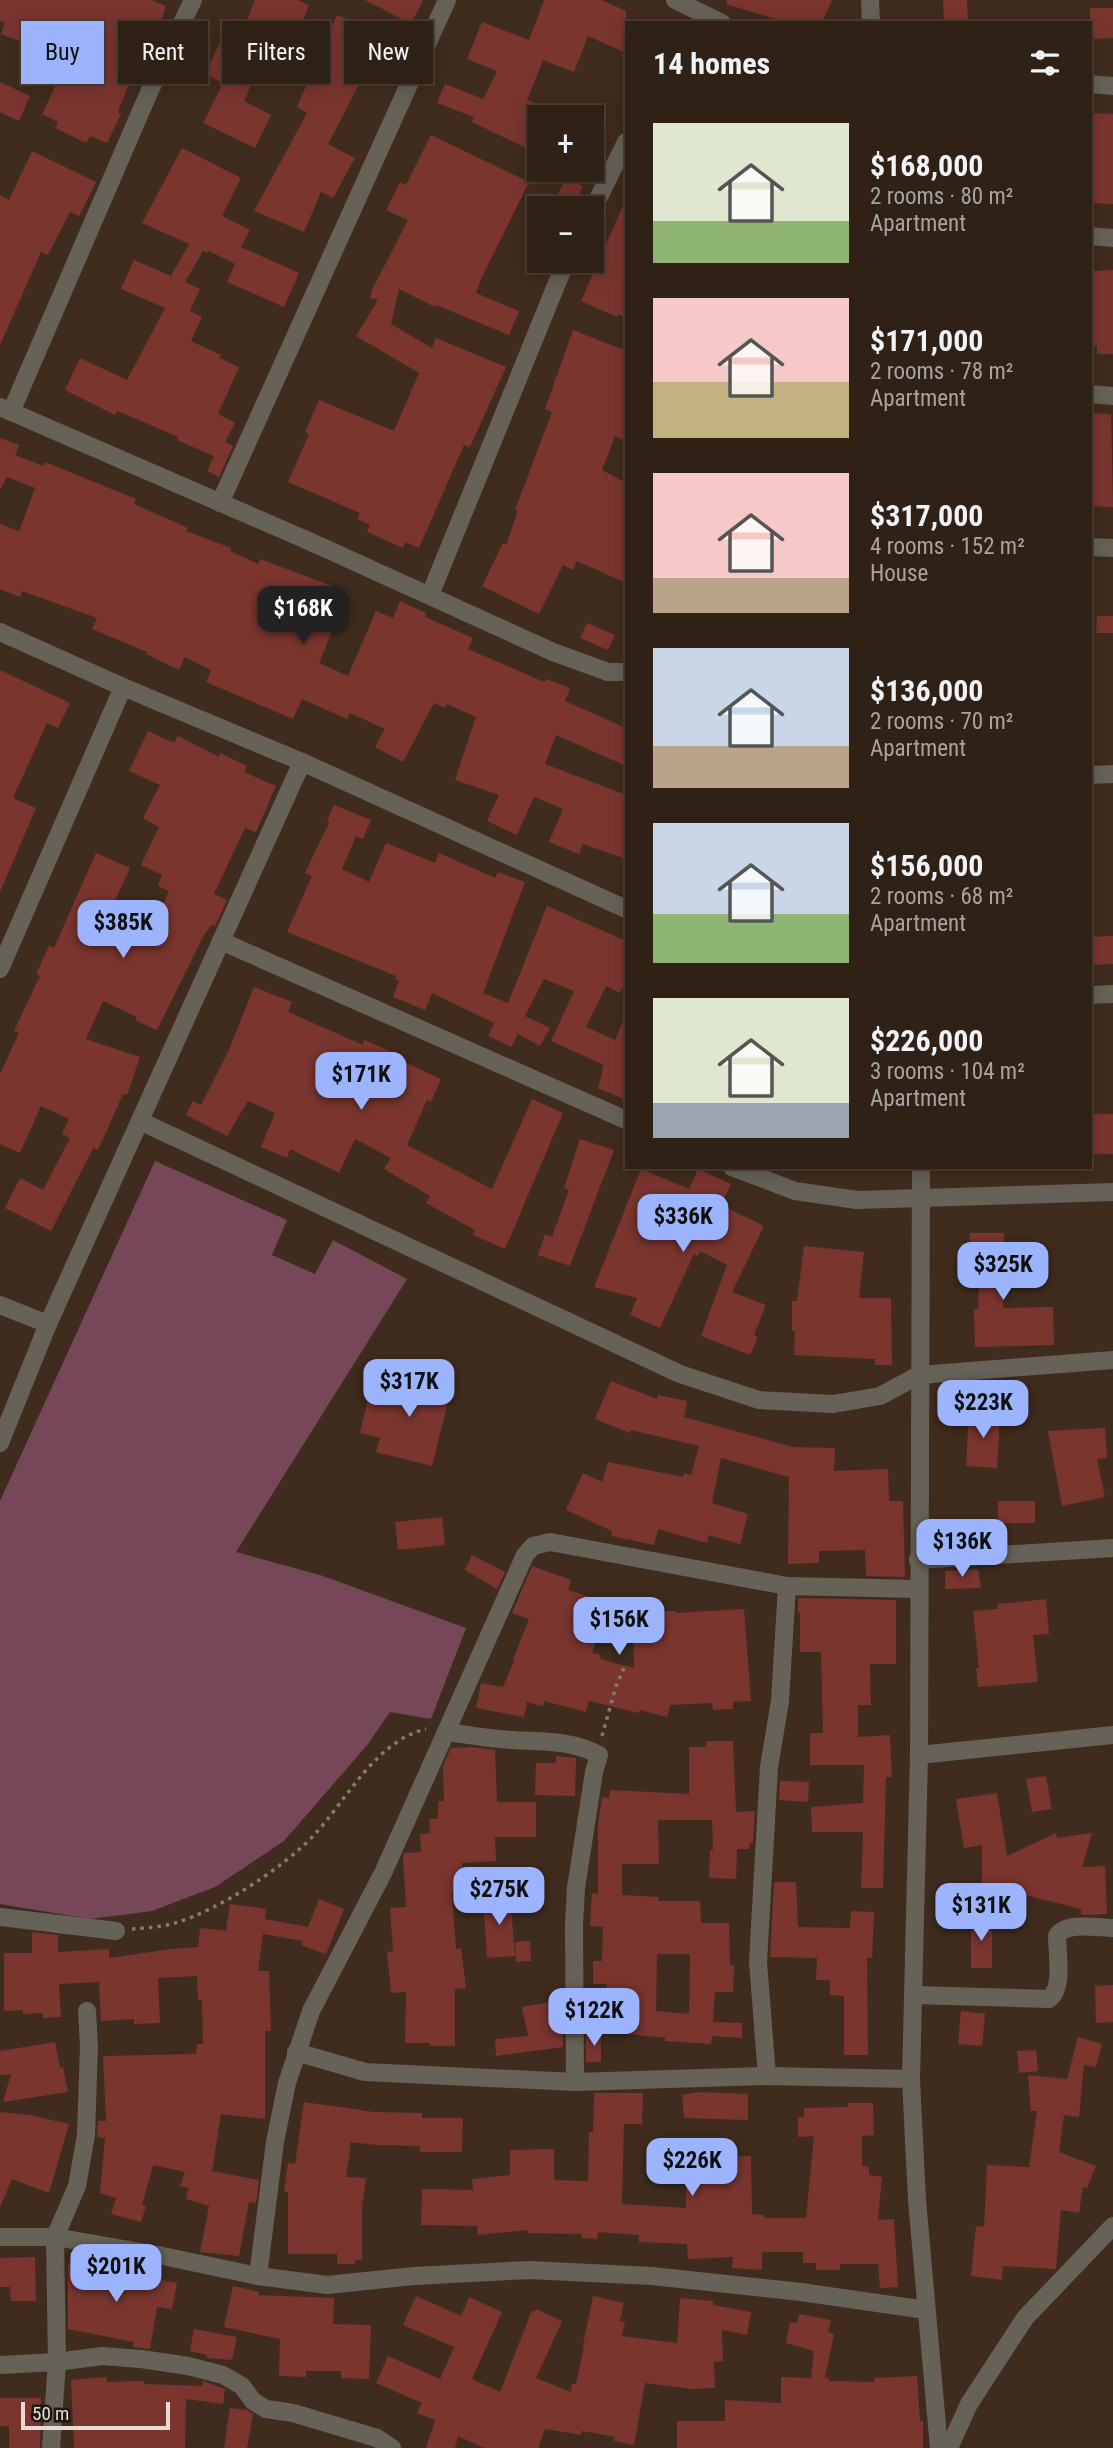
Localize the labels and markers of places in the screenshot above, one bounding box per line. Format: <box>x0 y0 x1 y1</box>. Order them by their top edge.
pin: $168K <box>254 586 352 646</box>
pin: $385K <box>74 900 172 960</box>
pin: $171K <box>312 1052 410 1112</box>
pin: $336K <box>634 1194 732 1254</box>
pin: $325K <box>954 1242 1052 1302</box>
pin: $317K <box>360 1360 458 1419</box>
pin: $223K <box>934 1380 1032 1440</box>
pin: $136K <box>913 1520 1011 1579</box>
pin: $156K <box>570 1598 668 1657</box>
pin: $275K <box>450 1868 548 1927</box>
pin: $131K <box>932 1884 1030 1943</box>
pin: $122K <box>545 1988 643 2048</box>
pin: $226K <box>643 2138 741 2198</box>
pin: $201K <box>67 2244 165 2304</box>

